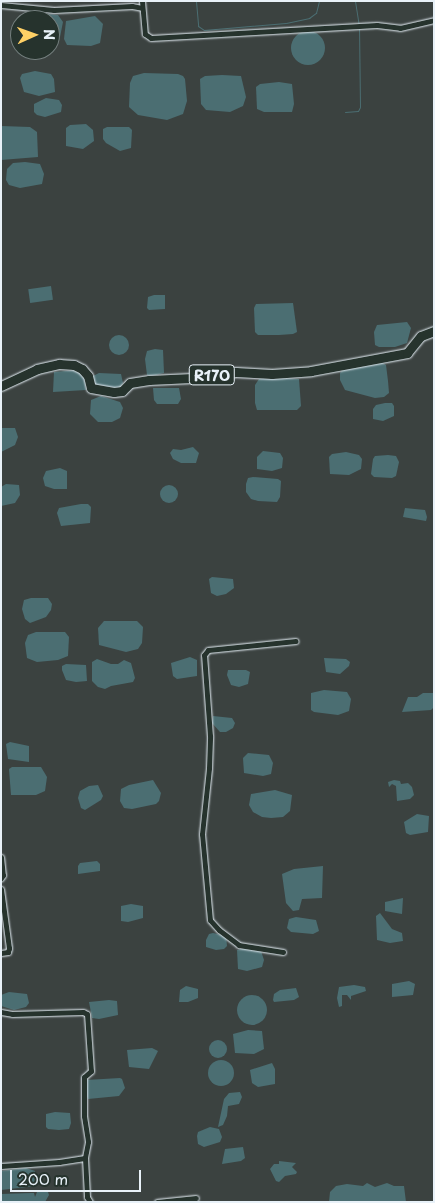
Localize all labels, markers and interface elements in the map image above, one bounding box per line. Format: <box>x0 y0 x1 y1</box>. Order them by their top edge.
north arrow <box>10 10 60 60</box>
text: N <box>39 29 60 40</box>
road number: R170 <box>188 362 236 388</box>
scale bar <box>12 1160 144 1192</box>
text: 200 m <box>18 1167 68 1190</box>

